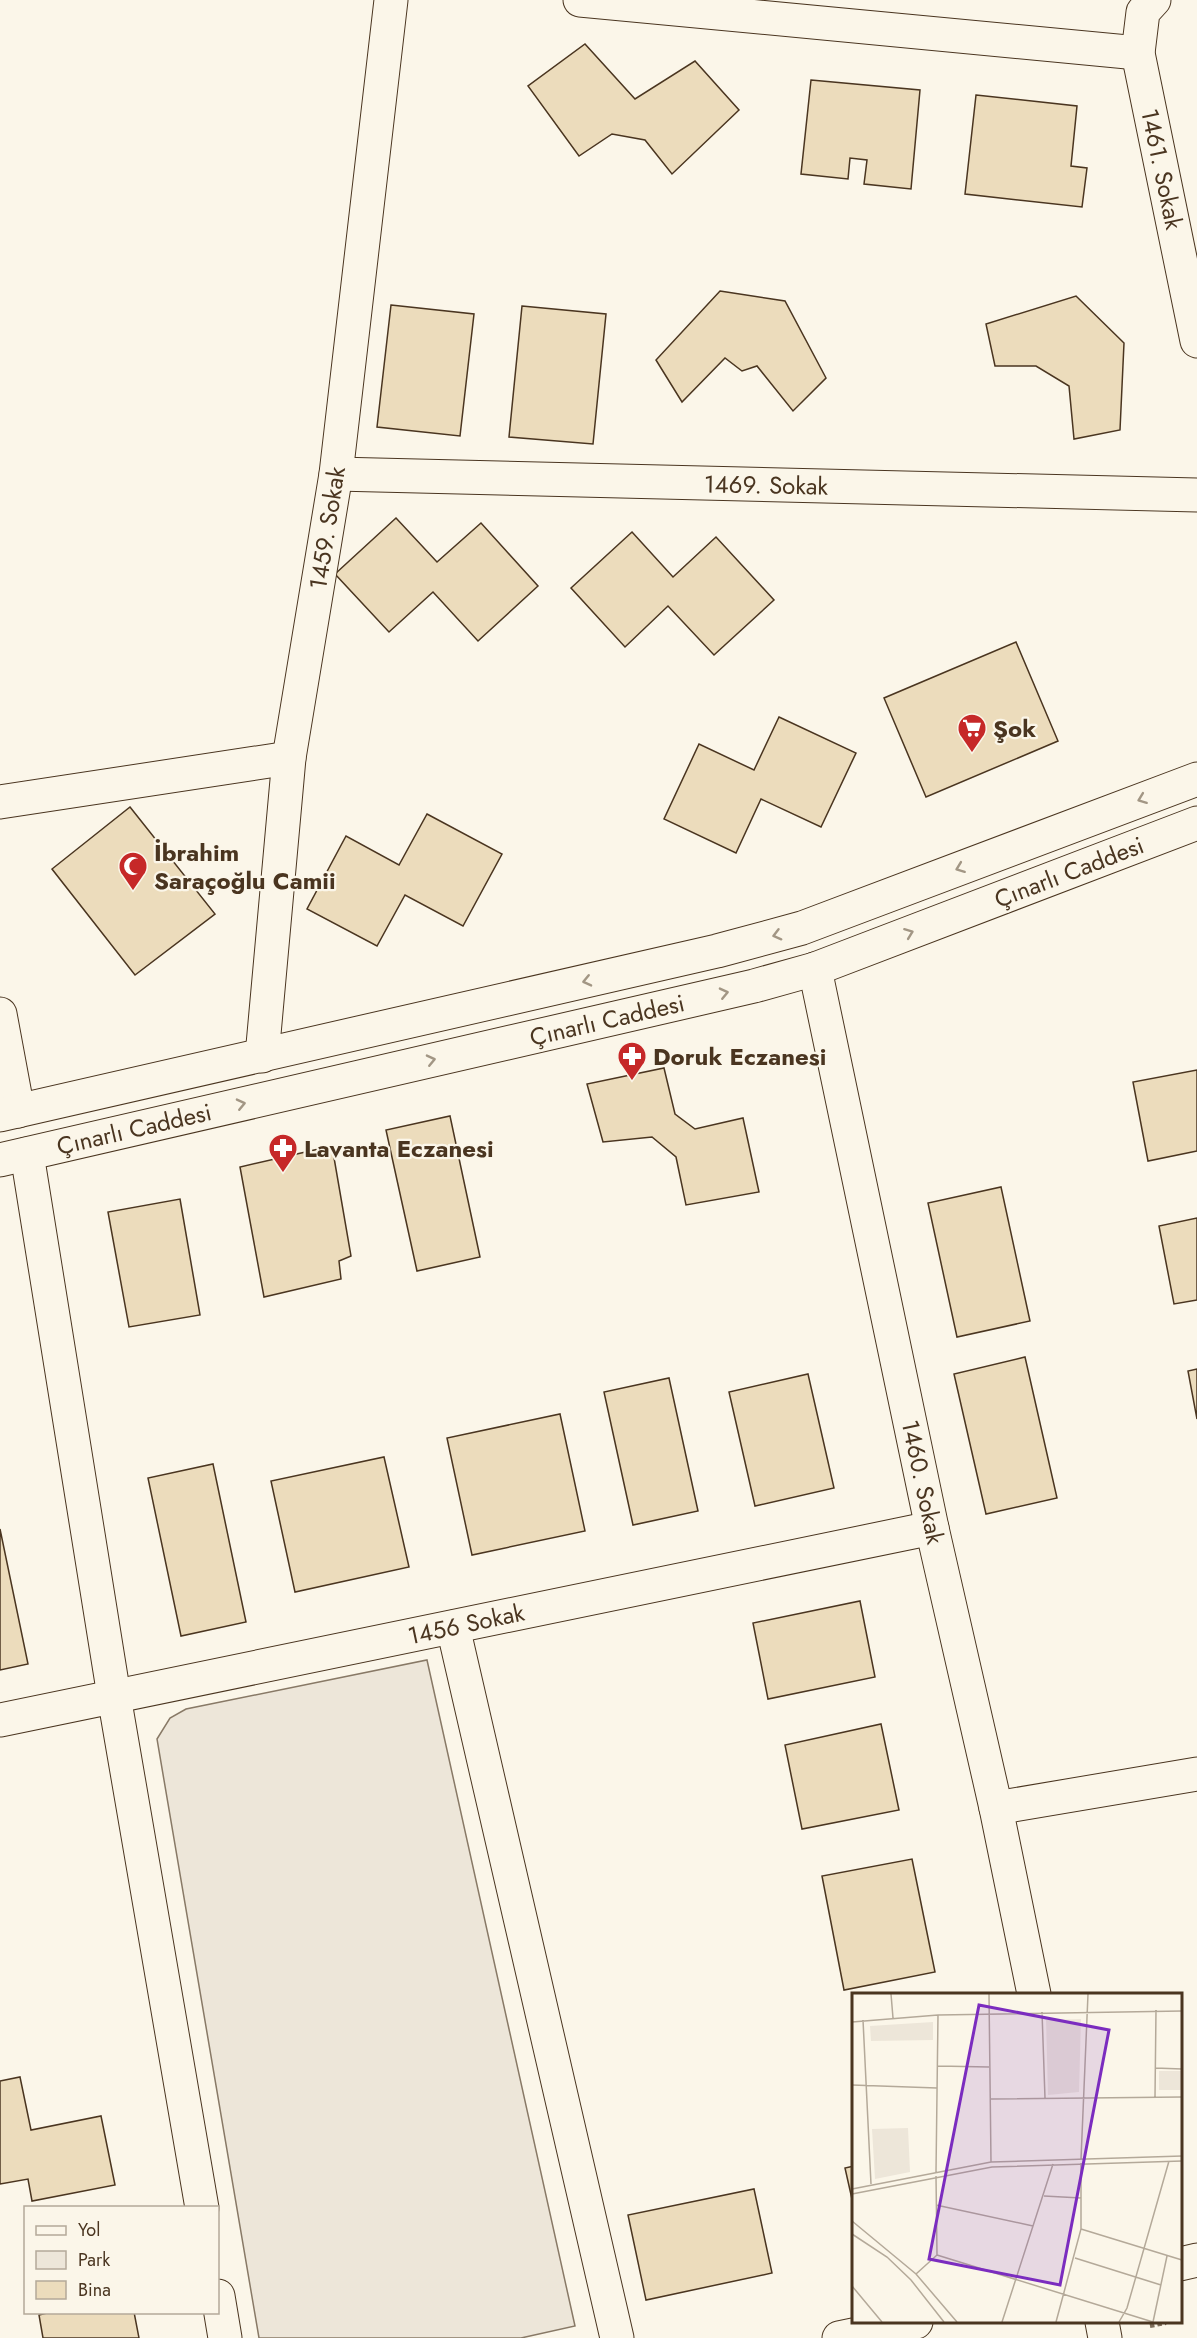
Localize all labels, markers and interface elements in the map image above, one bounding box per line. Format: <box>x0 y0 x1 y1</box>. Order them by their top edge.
street label: 1461. Sokak <box>1132 105 1192 233</box>
street label: 1459. Sokak <box>300 464 354 592</box>
street label: 1469. Sokak <box>704 466 829 504</box>
place label: Şok <box>993 711 1036 746</box>
supermarket icon: Şok <box>956 712 988 754</box>
one-way arrow <box>1137 792 1148 805</box>
street label: Çınarlı Caddesi <box>989 827 1149 917</box>
place label: İbrahim Saraçoğlu Camii <box>154 835 336 898</box>
mosque icon: İbrahim Saraçoğlu Camii <box>117 850 149 892</box>
one-way arrow <box>955 861 966 874</box>
one-way arrow <box>772 928 783 940</box>
one-way arrow <box>903 928 914 941</box>
one-way arrow <box>583 974 593 987</box>
street label: Çınarlı Caddesi <box>526 985 688 1055</box>
one-way arrow <box>718 987 728 1000</box>
place label: Doruk Eczanesi <box>653 1039 826 1074</box>
pharmacy icon: Doruk Eczanesi <box>616 1040 648 1082</box>
one-way arrow <box>426 1055 436 1068</box>
street label: Çınarlı Caddesi <box>53 1094 215 1164</box>
one-way arrow <box>236 1098 246 1111</box>
place label: Lavanta Eczanesi <box>304 1131 494 1166</box>
pharmacy icon: Lavanta Eczanesi <box>267 1132 299 1174</box>
street label: 1460. Sokak <box>893 1417 953 1548</box>
street label: 1456 Sokak <box>405 1594 528 1653</box>
inset map <box>852 1993 1182 2323</box>
legend <box>24 2206 219 2314</box>
text: Yol <box>78 2217 100 2243</box>
text: Park <box>78 2247 110 2273</box>
text: Bina <box>78 2277 111 2303</box>

